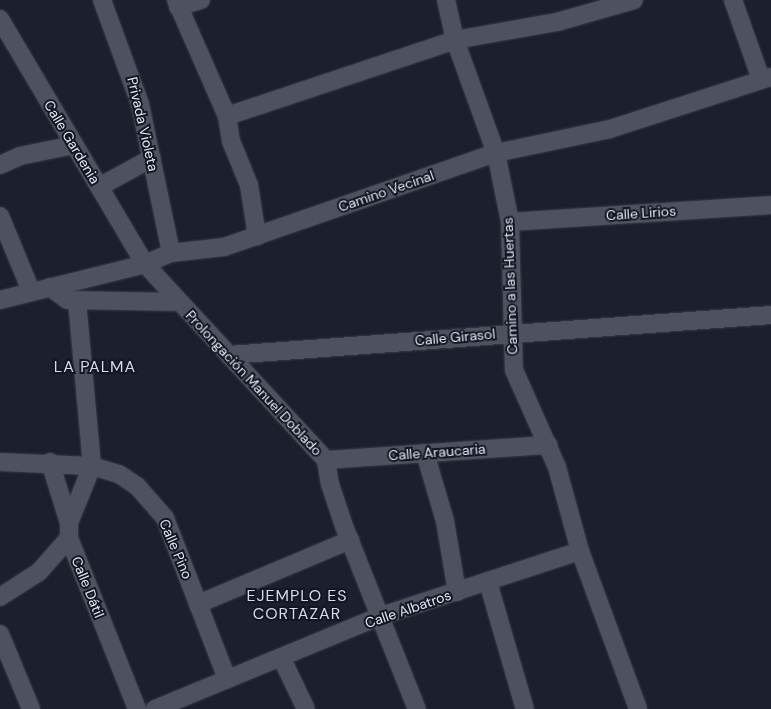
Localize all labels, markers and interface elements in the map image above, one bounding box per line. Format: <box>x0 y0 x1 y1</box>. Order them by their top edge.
street label: Privada Violeta <box>124 75 162 173</box>
street label: Calle Gardenia <box>40 97 104 187</box>
street label: Camino Vecinal <box>336 167 436 215</box>
street label: Calle Lirios <box>605 202 677 224</box>
street label: Camino a las Huertas <box>499 217 521 355</box>
street label: Prolongación Manuel Doblado <box>182 307 326 459</box>
street label: Calle Girasol <box>414 325 496 349</box>
district label: LA PALMA <box>53 357 137 377</box>
street label: Calle Araucaria <box>388 440 486 464</box>
street label: Calle Pino <box>156 517 196 581</box>
street label: Calle Dátil <box>68 554 108 620</box>
district label: EJEMPLO ES CORTAZAR <box>245 586 349 624</box>
street label: Calle Albatros <box>363 586 453 632</box>

